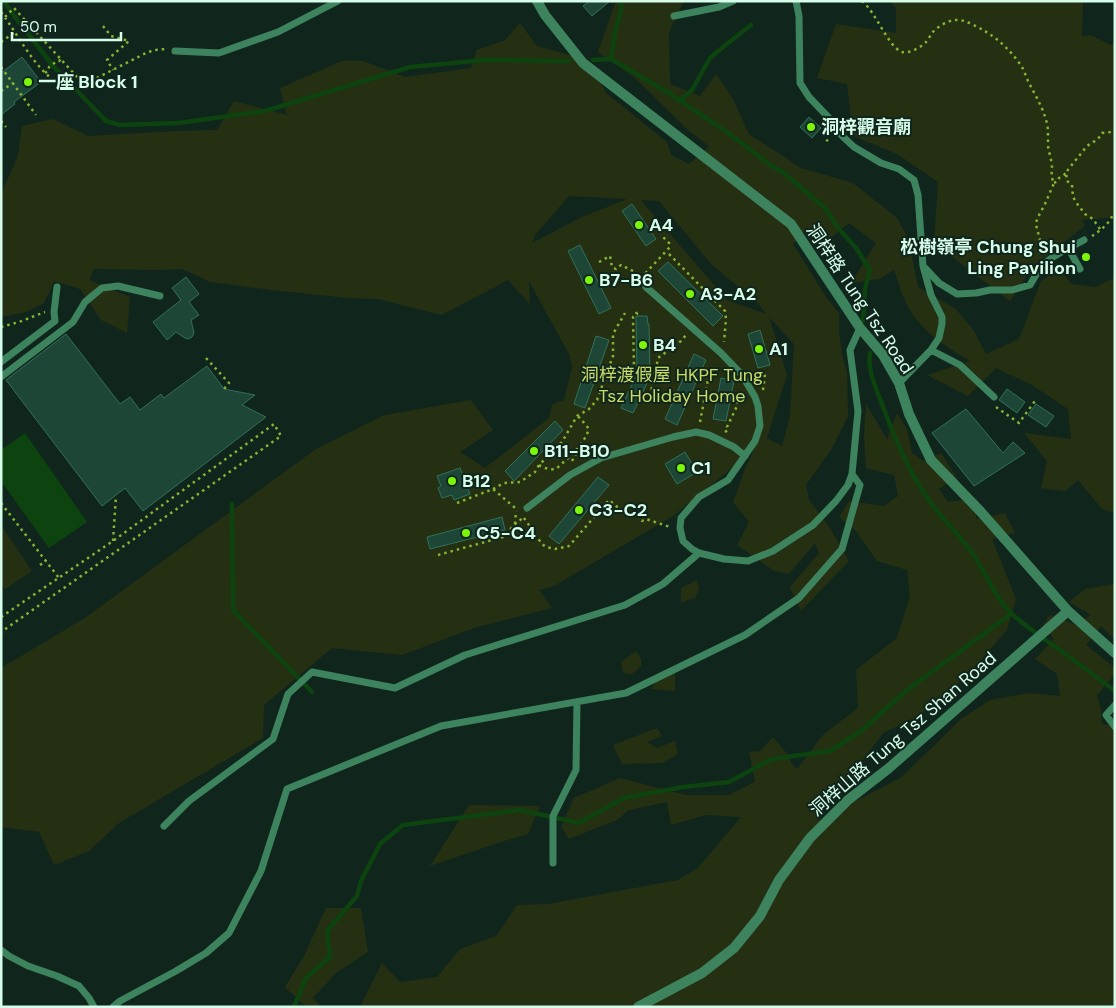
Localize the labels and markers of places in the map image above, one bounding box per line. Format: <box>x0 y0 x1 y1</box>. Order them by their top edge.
place label: 一座 Block 1 <box>38 70 138 94</box>
marker: 一座 Block 1 <box>22 76 34 88</box>
place label: 洞梓觀音廟 <box>821 115 911 139</box>
marker: 洞梓觀音廟 <box>805 121 817 133</box>
place label: A4 <box>649 213 673 237</box>
marker: A4 <box>633 219 645 231</box>
place label: 松樹嶺亭 Chung Shui Ling Pavilion <box>900 235 1076 280</box>
marker: 松樹嶺亭 Chung Shui Ling Pavilion <box>1080 251 1092 263</box>
place label: B7-B6 <box>599 268 653 292</box>
marker: B7-B6 <box>583 274 595 286</box>
place label: A3-A2 <box>700 282 756 306</box>
marker: A3-A2 <box>684 288 696 300</box>
place label: B4 <box>653 333 676 357</box>
place label: A1 <box>769 337 788 361</box>
marker: B4 <box>637 339 649 351</box>
marker: A1 <box>753 343 765 355</box>
place label: B11-B10 <box>544 439 610 463</box>
marker: B11-B10 <box>528 445 540 457</box>
place label: C1 <box>691 456 711 480</box>
marker: C1 <box>675 462 687 474</box>
place label: B12 <box>462 469 490 493</box>
marker: B12 <box>446 475 458 487</box>
place label: C3-C2 <box>589 498 647 522</box>
marker: C3-C2 <box>573 504 585 516</box>
place label: C5-C4 <box>476 521 536 545</box>
marker: C5-C4 <box>460 527 472 539</box>

